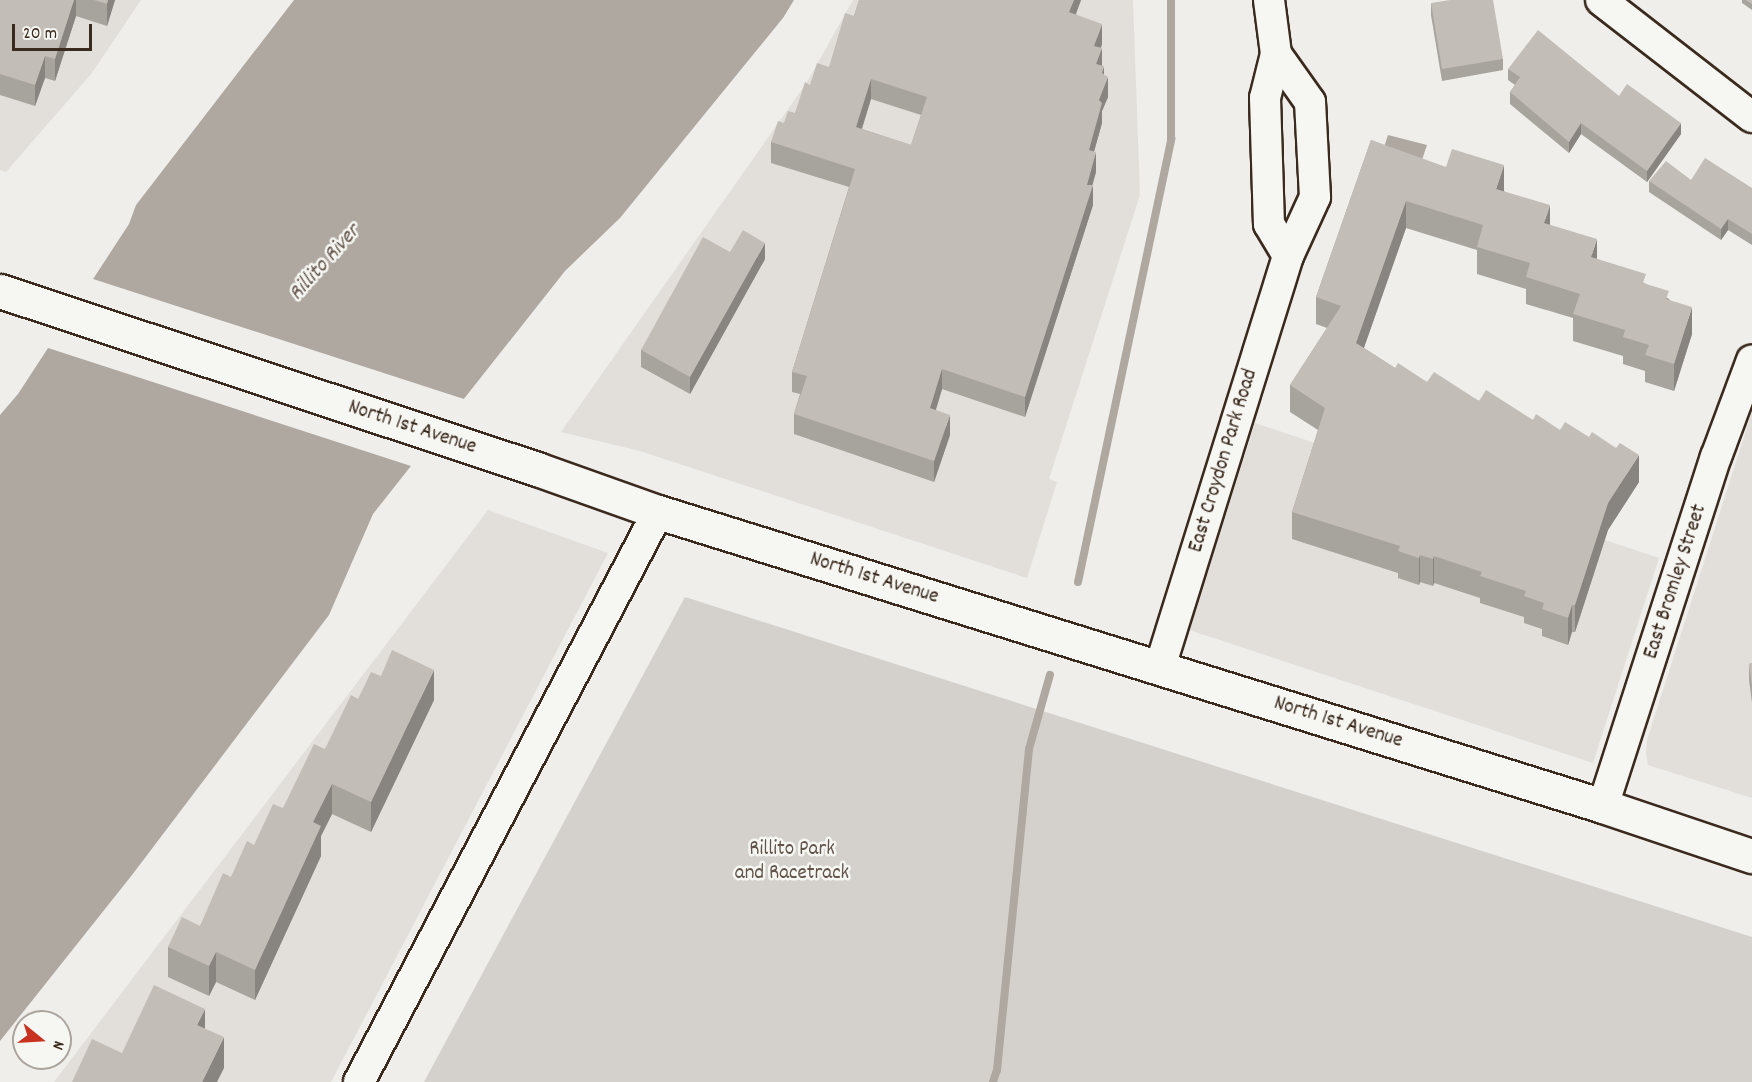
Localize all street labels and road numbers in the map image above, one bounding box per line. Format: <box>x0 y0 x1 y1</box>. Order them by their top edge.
street label: East Croydon Park Road <box>1184 366 1264 556</box>
street label: North 1st Avenue <box>345 395 479 461</box>
street label: East Bromley Street <box>1639 502 1713 662</box>
street label: North 1st Avenue <box>807 547 941 611</box>
street label: North 1st Avenue <box>1271 691 1405 755</box>

